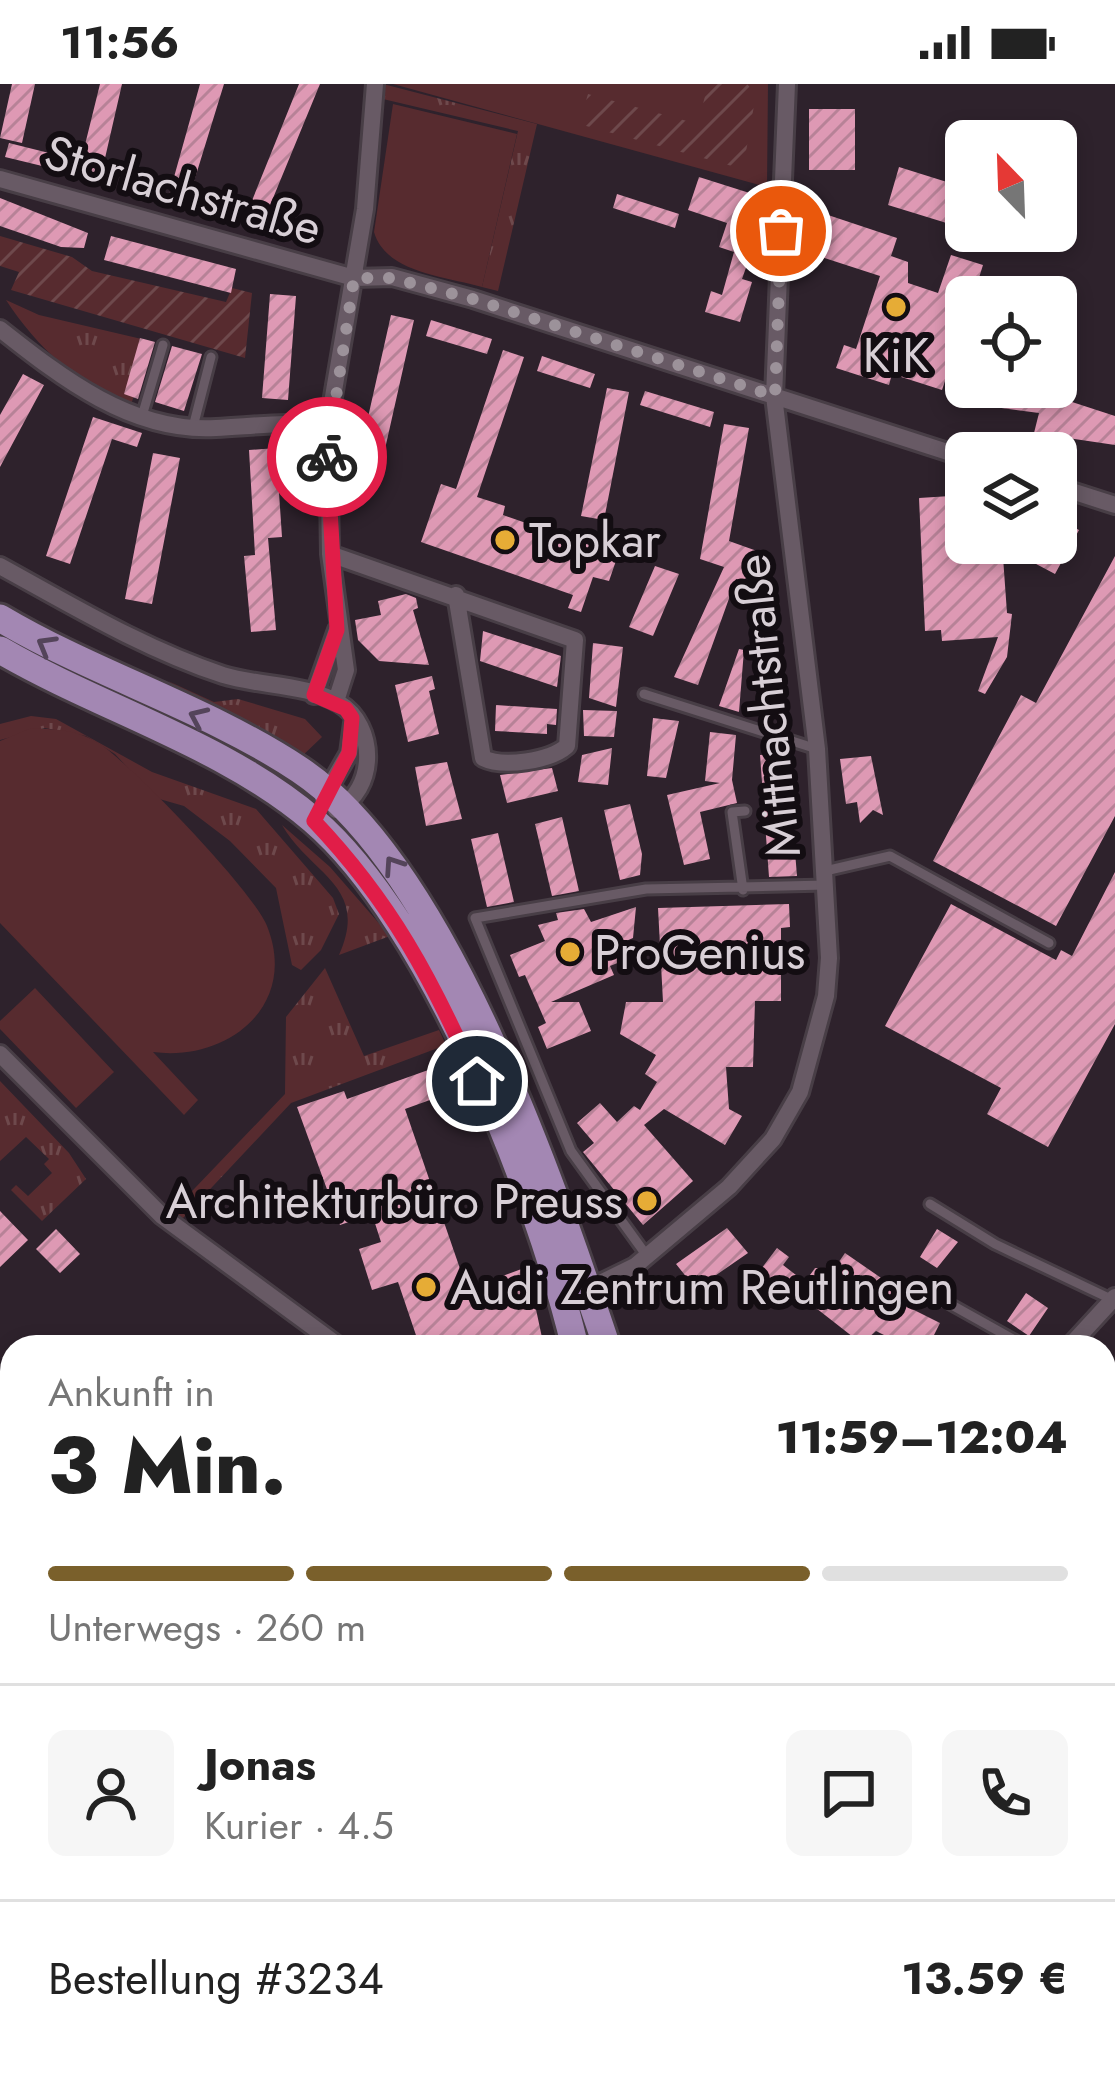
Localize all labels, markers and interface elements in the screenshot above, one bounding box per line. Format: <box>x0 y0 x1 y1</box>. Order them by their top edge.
text: 11:56 <box>60 10 179 75</box>
street label: Storlachstraße <box>36 118 330 262</box>
north arrow <box>945 120 1077 252</box>
map controls <box>945 120 1077 564</box>
pin <box>730 180 832 282</box>
icon: bag <box>748 198 814 264</box>
button: locate <box>945 276 1077 408</box>
marker: KiK <box>883 294 909 320</box>
place label: KiK <box>863 321 929 390</box>
courier <box>267 397 387 517</box>
icon: bike <box>294 424 360 490</box>
button: layers <box>945 432 1077 564</box>
place label: Topkar <box>529 506 661 575</box>
marker: Topkar <box>492 527 518 553</box>
street label: Mittnachtstraße <box>718 551 818 861</box>
one-way arrow <box>37 637 59 660</box>
one-way arrow <box>189 707 210 731</box>
one-way arrow <box>385 856 407 878</box>
place label: ProGenius <box>594 918 805 987</box>
marker: ProGenius <box>557 939 583 965</box>
pin <box>426 1030 528 1132</box>
icon: home <box>444 1048 510 1114</box>
place label: Architekturbüro Preuss <box>166 1167 623 1236</box>
marker: Architekturbüro Preuss <box>634 1188 660 1214</box>
place label: Audi Zentrum Reutlingen <box>450 1253 954 1322</box>
marker: Audi Zentrum Reutlingen <box>413 1274 439 1300</box>
text: Ankunft in <box>48 1364 215 1421</box>
text: 11:59–12:04 <box>776 1405 1068 1470</box>
text: 3 Min. <box>48 1410 287 1522</box>
text: Unterwegs · 260 m <box>48 1599 366 1656</box>
button: person <box>48 1730 174 1856</box>
button: chat <box>786 1730 912 1856</box>
button: phone <box>942 1730 1068 1856</box>
text: Jonas <box>204 1732 316 1797</box>
text: Kurier · 4.5 <box>204 1797 394 1854</box>
text: Bestellung #3234 <box>48 1946 384 2011</box>
text: 13.59 € <box>901 1946 1068 2011</box>

